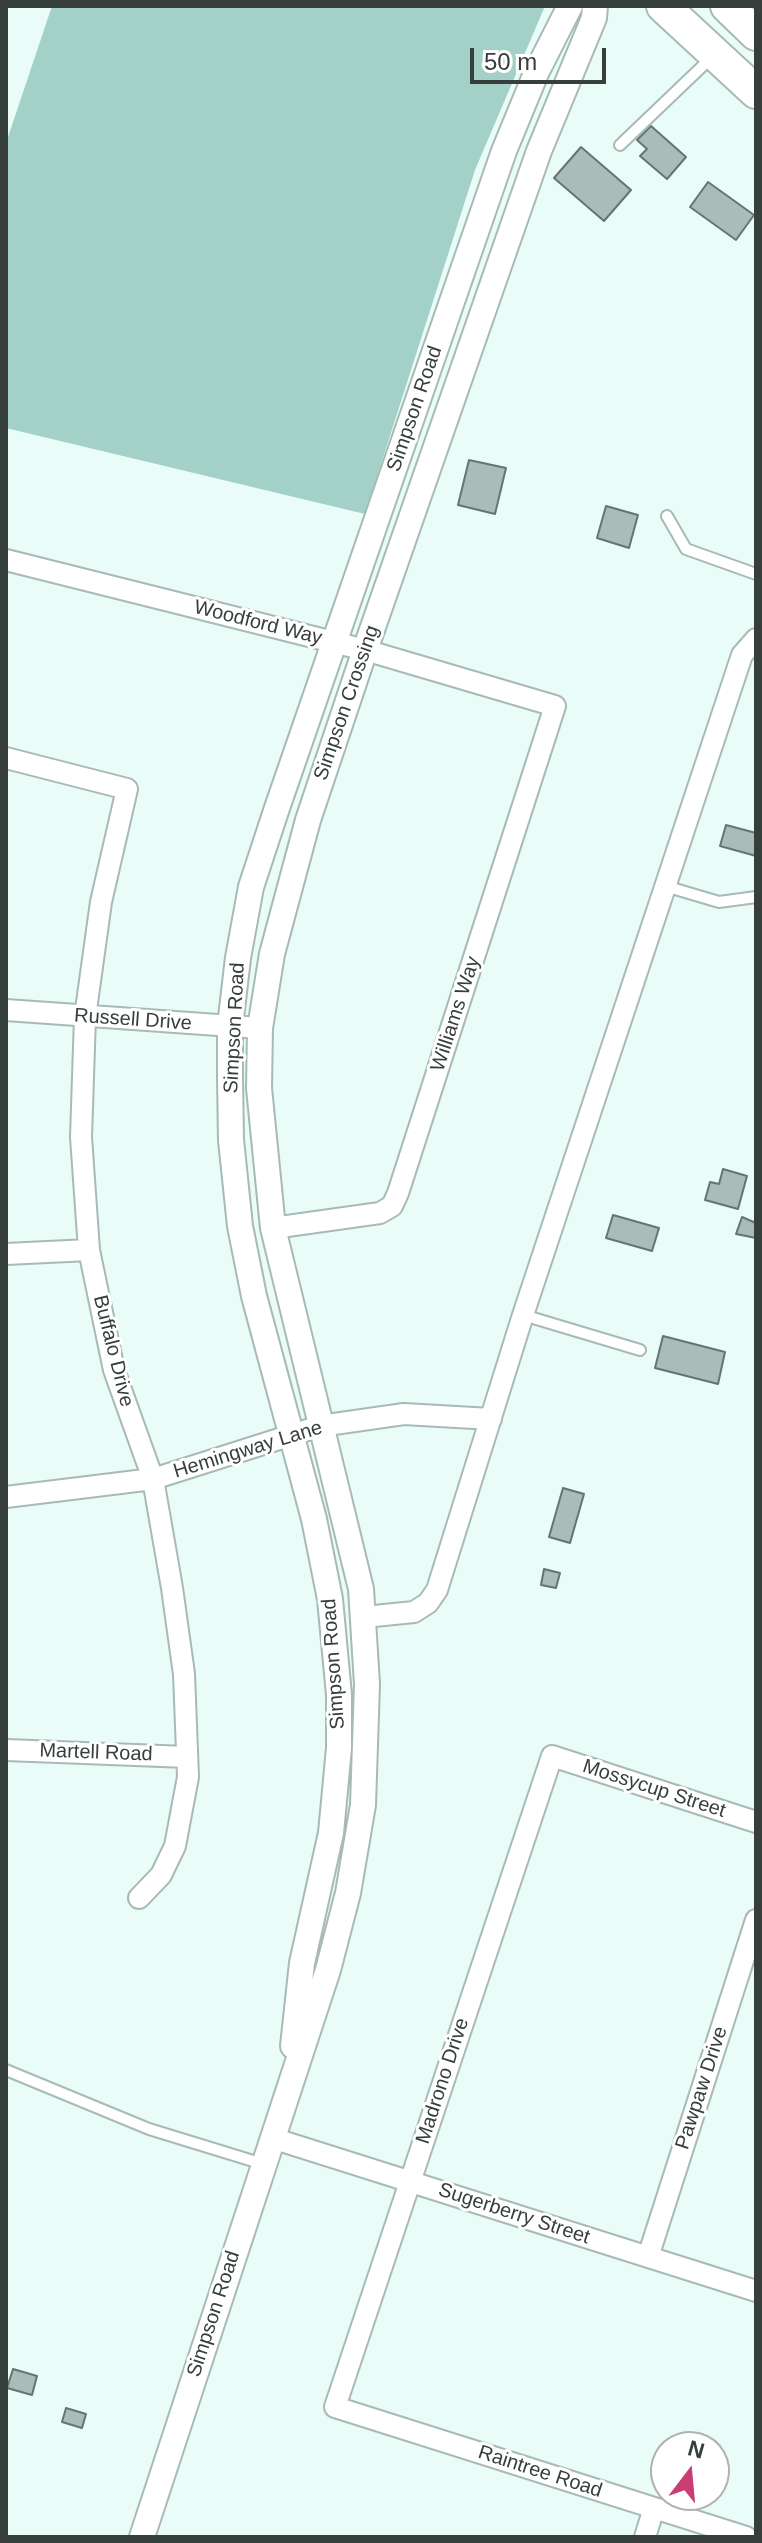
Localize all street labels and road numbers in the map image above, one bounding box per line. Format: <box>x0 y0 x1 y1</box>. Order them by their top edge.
street label: Simpson Road <box>382 343 448 475</box>
street label: Woodford Way <box>191 595 325 651</box>
street label: Simpson Crossing <box>309 622 385 784</box>
street label: Williams Way <box>426 954 486 1074</box>
street label: Simpson Road <box>220 962 250 1094</box>
street label: Russell Drive <box>73 1004 193 1036</box>
street label: Buffalo Drive <box>88 1293 138 1409</box>
street label: Hemingway Lane <box>171 1416 325 1484</box>
street label: Simpson Road <box>317 1598 351 1730</box>
street label: Martell Road <box>39 1739 153 1767</box>
street label: Mossycup Street <box>579 1755 729 1823</box>
street label: Madrono Drive <box>411 2015 475 2147</box>
street label: Pawpaw Drive <box>671 2024 733 2152</box>
street label: Sugerberry Street <box>435 2178 593 2250</box>
street label: Simpson Road <box>182 2248 246 2380</box>
street label: Raintree Road <box>475 2441 605 2503</box>

